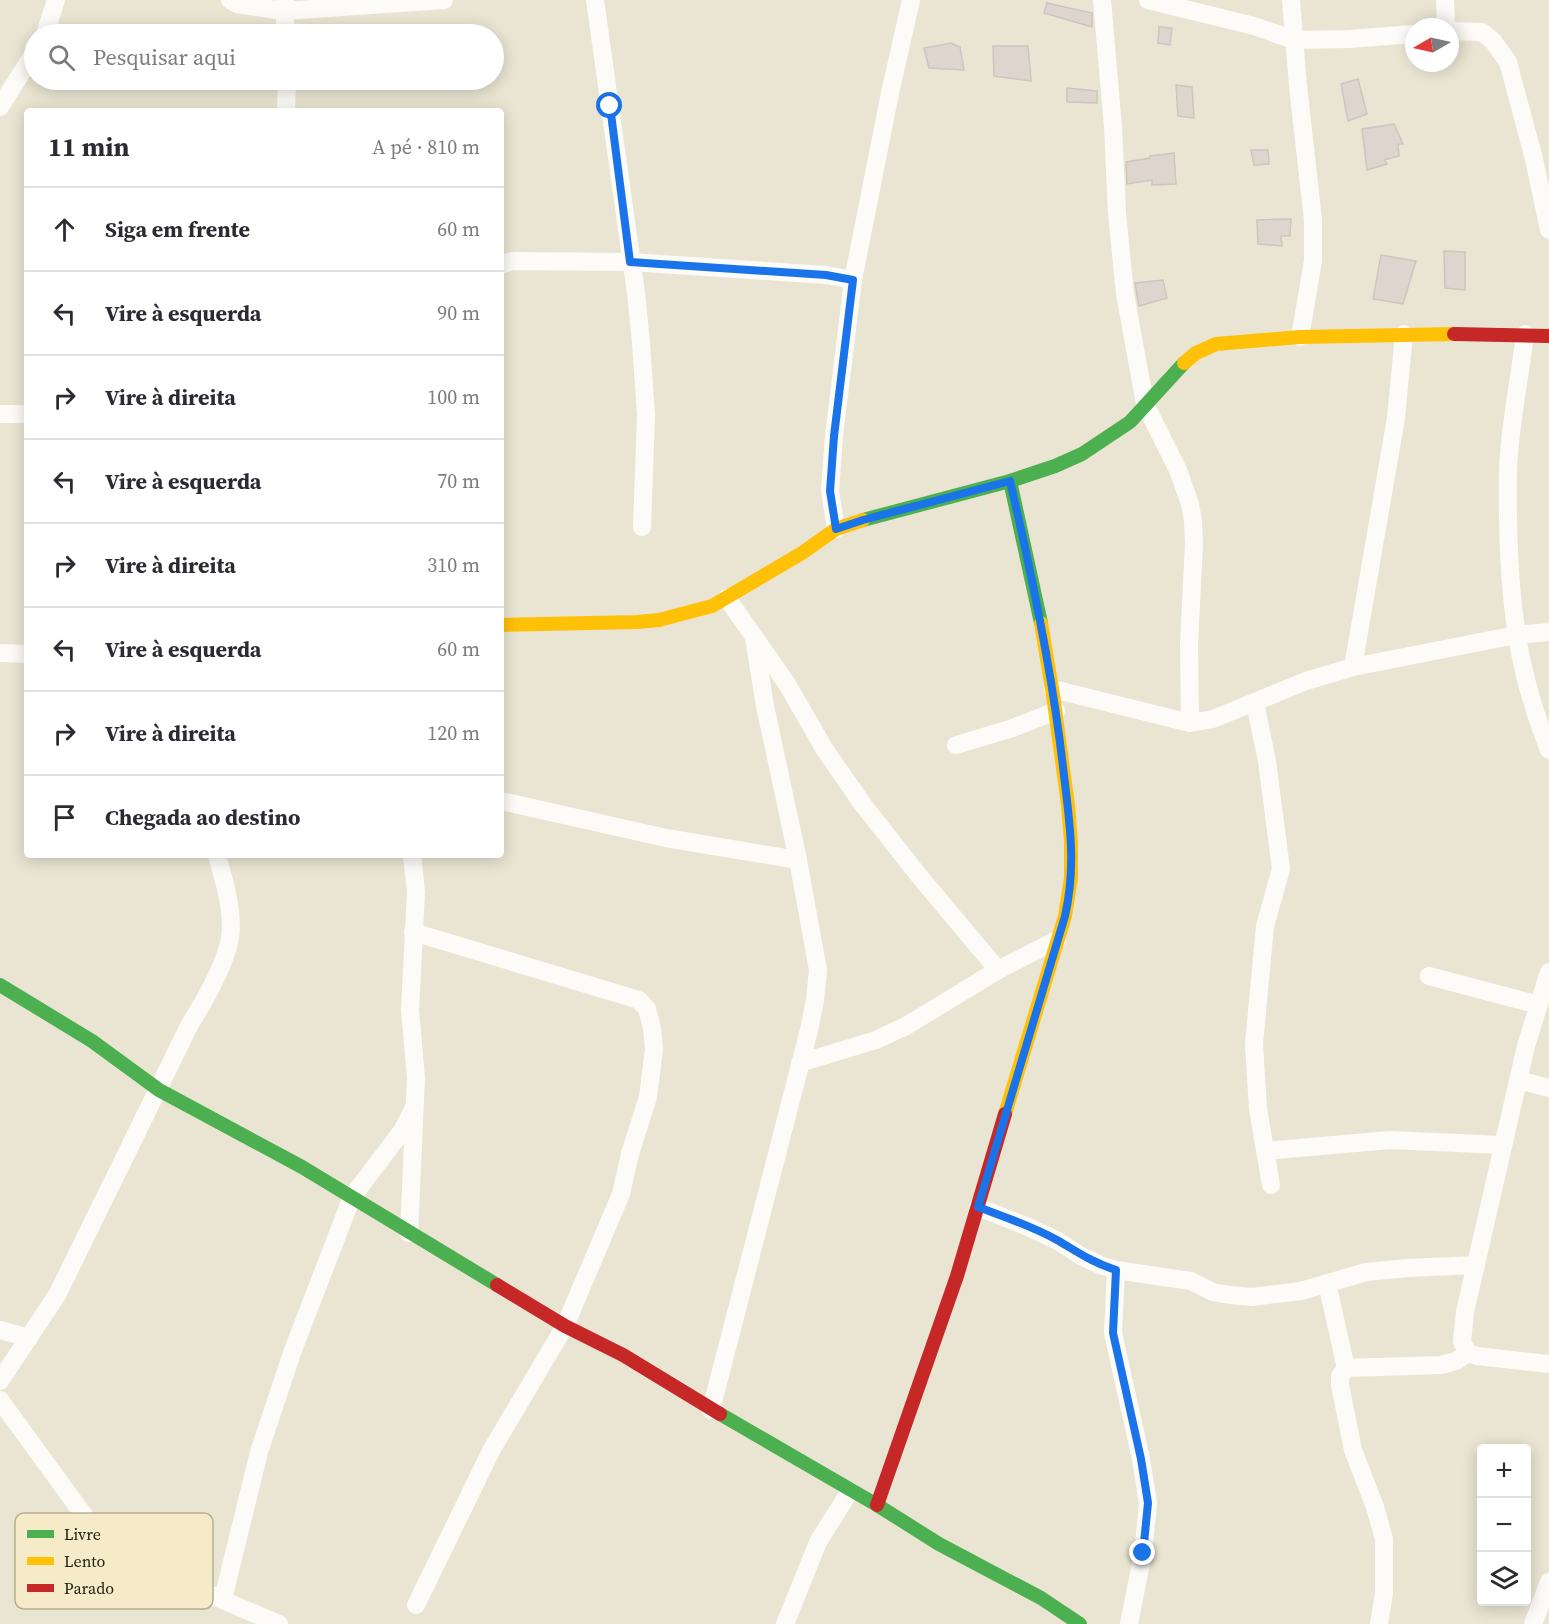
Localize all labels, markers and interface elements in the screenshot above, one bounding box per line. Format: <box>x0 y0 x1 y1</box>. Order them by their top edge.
north arrow <box>1405 18 1459 72</box>
search box <box>24 24 504 90</box>
icon: search <box>45 41 78 74</box>
text: Pesquisar aqui <box>93 42 236 72</box>
route start <box>596 92 622 118</box>
text: 11 min <box>48 129 130 165</box>
text: A pé · 810 m <box>372 133 480 161</box>
icon: ahead <box>48 213 81 246</box>
text: Siga em frente <box>105 214 250 244</box>
text: 60 m <box>437 215 480 243</box>
icon: left <box>48 297 81 330</box>
text: Vire à esquerda <box>105 298 261 328</box>
text: 90 m <box>437 299 480 327</box>
icon: right <box>48 381 81 414</box>
text: Vire à direita <box>105 382 236 412</box>
text: 100 m <box>427 383 480 411</box>
icon: left <box>48 465 81 498</box>
text: Vire à esquerda <box>105 466 261 496</box>
text: 70 m <box>437 467 480 495</box>
icon: right <box>48 549 81 582</box>
text: Vire à direita <box>105 550 236 580</box>
text: 310 m <box>427 551 480 579</box>
icon: left <box>48 633 81 666</box>
text: Vire à esquerda <box>105 634 261 664</box>
text: 60 m <box>437 635 480 663</box>
icon: right <box>48 717 81 750</box>
text: Vire à direita <box>105 718 236 748</box>
text: 120 m <box>427 719 480 747</box>
icon: arrive <box>48 801 81 834</box>
text: Chegada ao destino <box>105 802 300 832</box>
map controls <box>1477 1444 1531 1606</box>
button: + <box>1477 1444 1531 1498</box>
button: − <box>1477 1498 1531 1552</box>
legend <box>15 1513 213 1609</box>
text: Livre <box>64 1523 101 1545</box>
route end <box>1129 1539 1155 1565</box>
text: Lento <box>64 1550 106 1572</box>
button: layers <box>1477 1552 1531 1606</box>
text: Parado <box>64 1577 114 1599</box>

